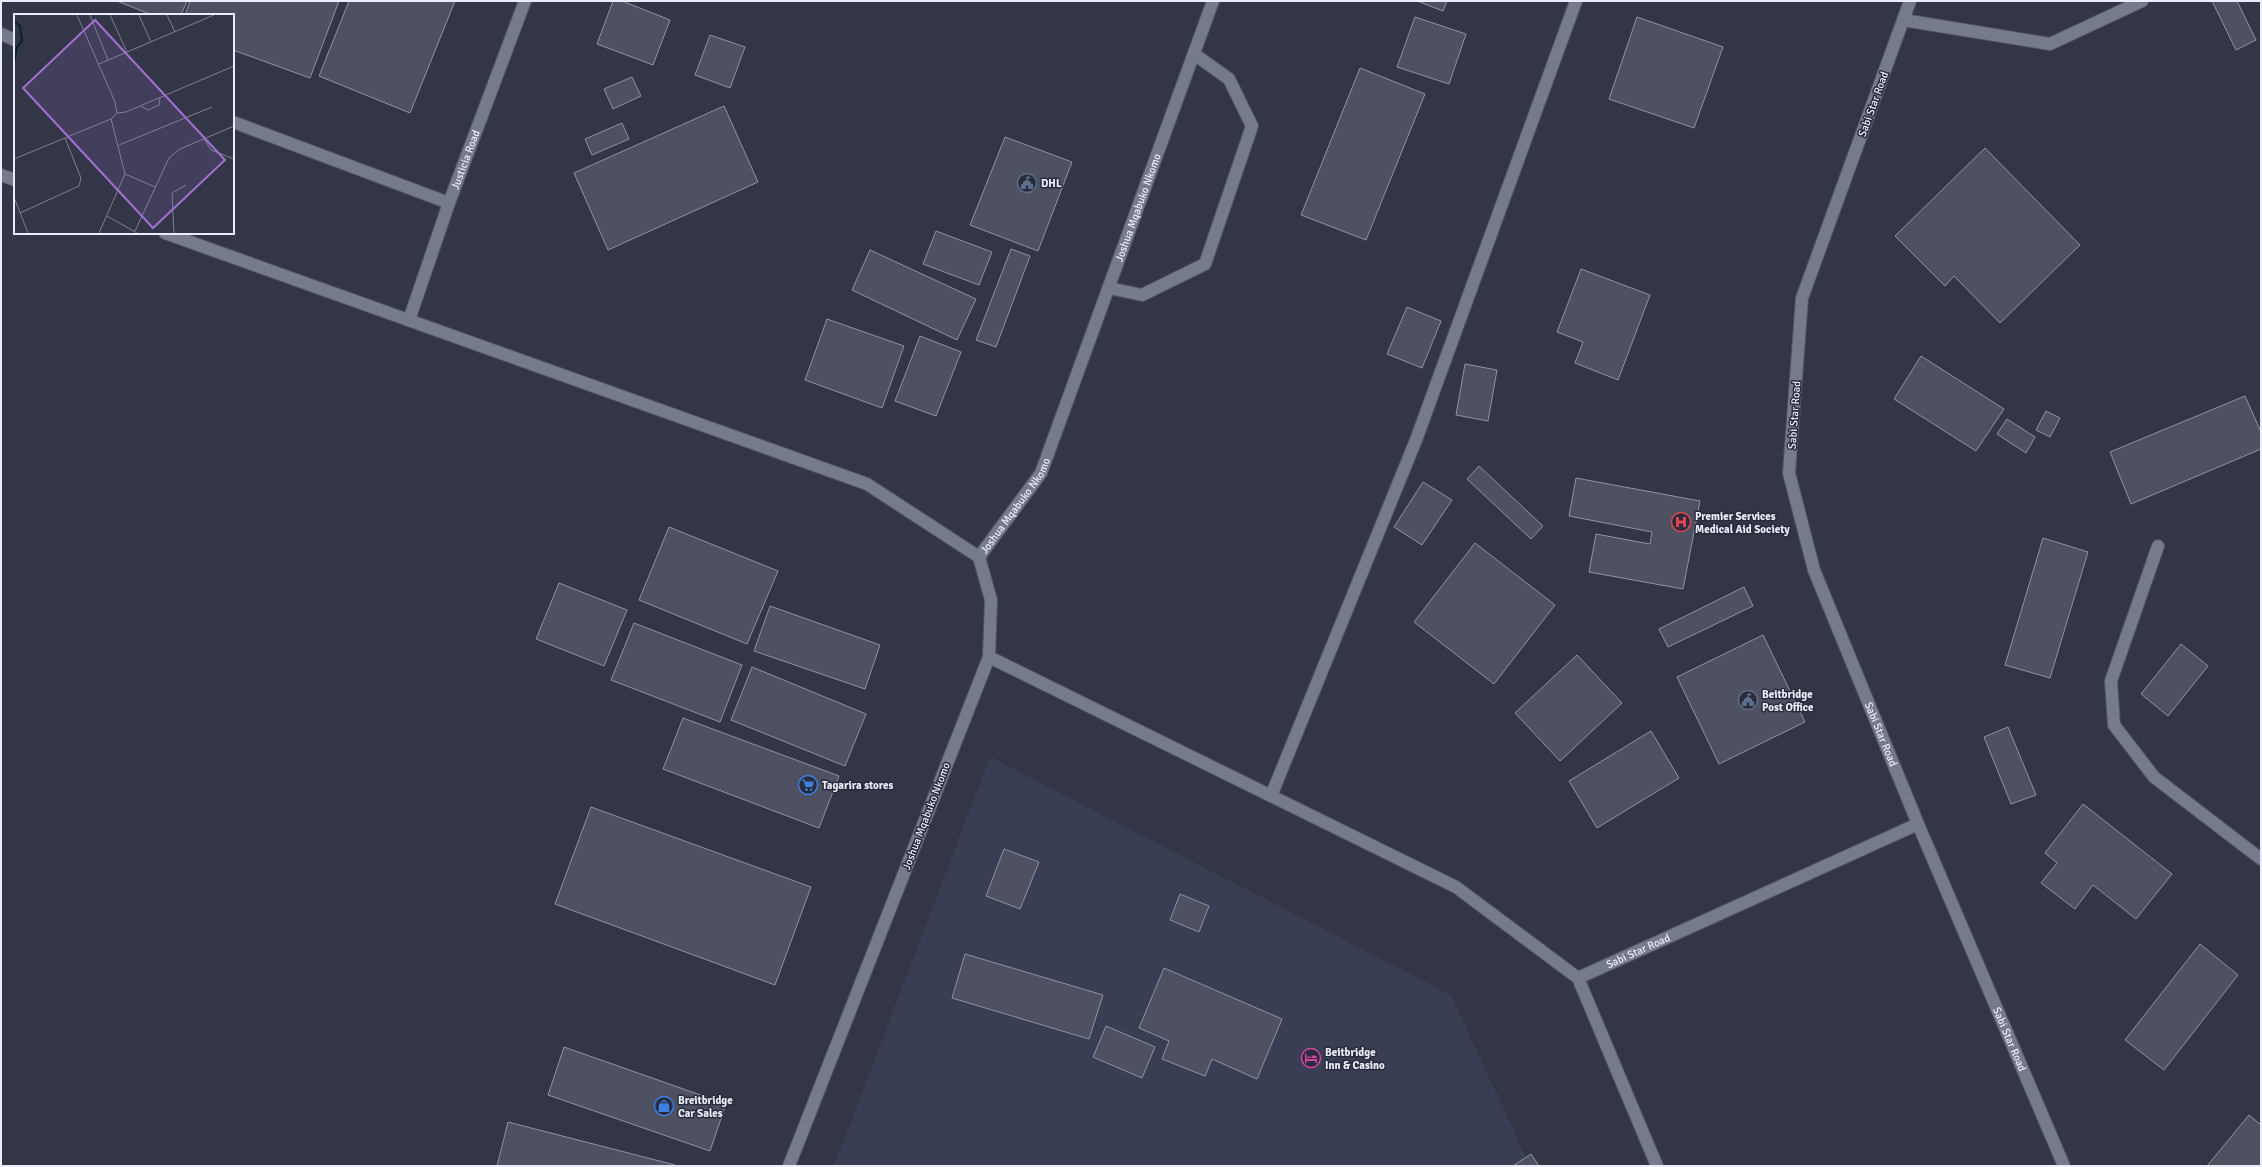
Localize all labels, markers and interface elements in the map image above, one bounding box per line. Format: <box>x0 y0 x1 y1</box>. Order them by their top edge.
inset map <box>14 14 234 234</box>
street label: Sabi Star Road <box>1856 70 1891 139</box>
street label: Justicia Road <box>449 128 483 191</box>
street label: Joshua Mqabuko Nkomo <box>1113 152 1164 264</box>
public building icon: DHL <box>1016 172 1038 194</box>
place label: DHL <box>1041 177 1062 190</box>
street label: Sabi Star Road <box>1786 380 1803 450</box>
street label: Joshua Mqabuko Nkomo <box>978 456 1053 556</box>
place label: Premier Services Medical Aid Society <box>1695 510 1790 536</box>
hospital icon: Premier Services Medical Aid Society <box>1670 511 1692 533</box>
place label: Beitbridge Post Office <box>1762 688 1814 714</box>
public building icon: Beitbridge Post Office <box>1737 689 1759 711</box>
street label: Sabi Star Road <box>1862 700 1900 769</box>
street label: Joshua Mqabuko Nkomo <box>900 760 953 872</box>
supermarket icon: Tagarira stores <box>797 774 819 796</box>
place label: Tagarira stores <box>822 779 893 792</box>
street label: Sabi Star Road <box>1604 931 1672 971</box>
street label: Sabi Star Road <box>1990 1005 2029 1073</box>
place label: Beitbridge Inn & Casino <box>1325 1046 1385 1072</box>
hotel icon: Beitbridge Inn & Casino <box>1300 1047 1322 1069</box>
place label: Breitbridge Car Sales <box>678 1094 733 1120</box>
shop icon: Breitbridge Car Sales <box>653 1095 675 1117</box>

